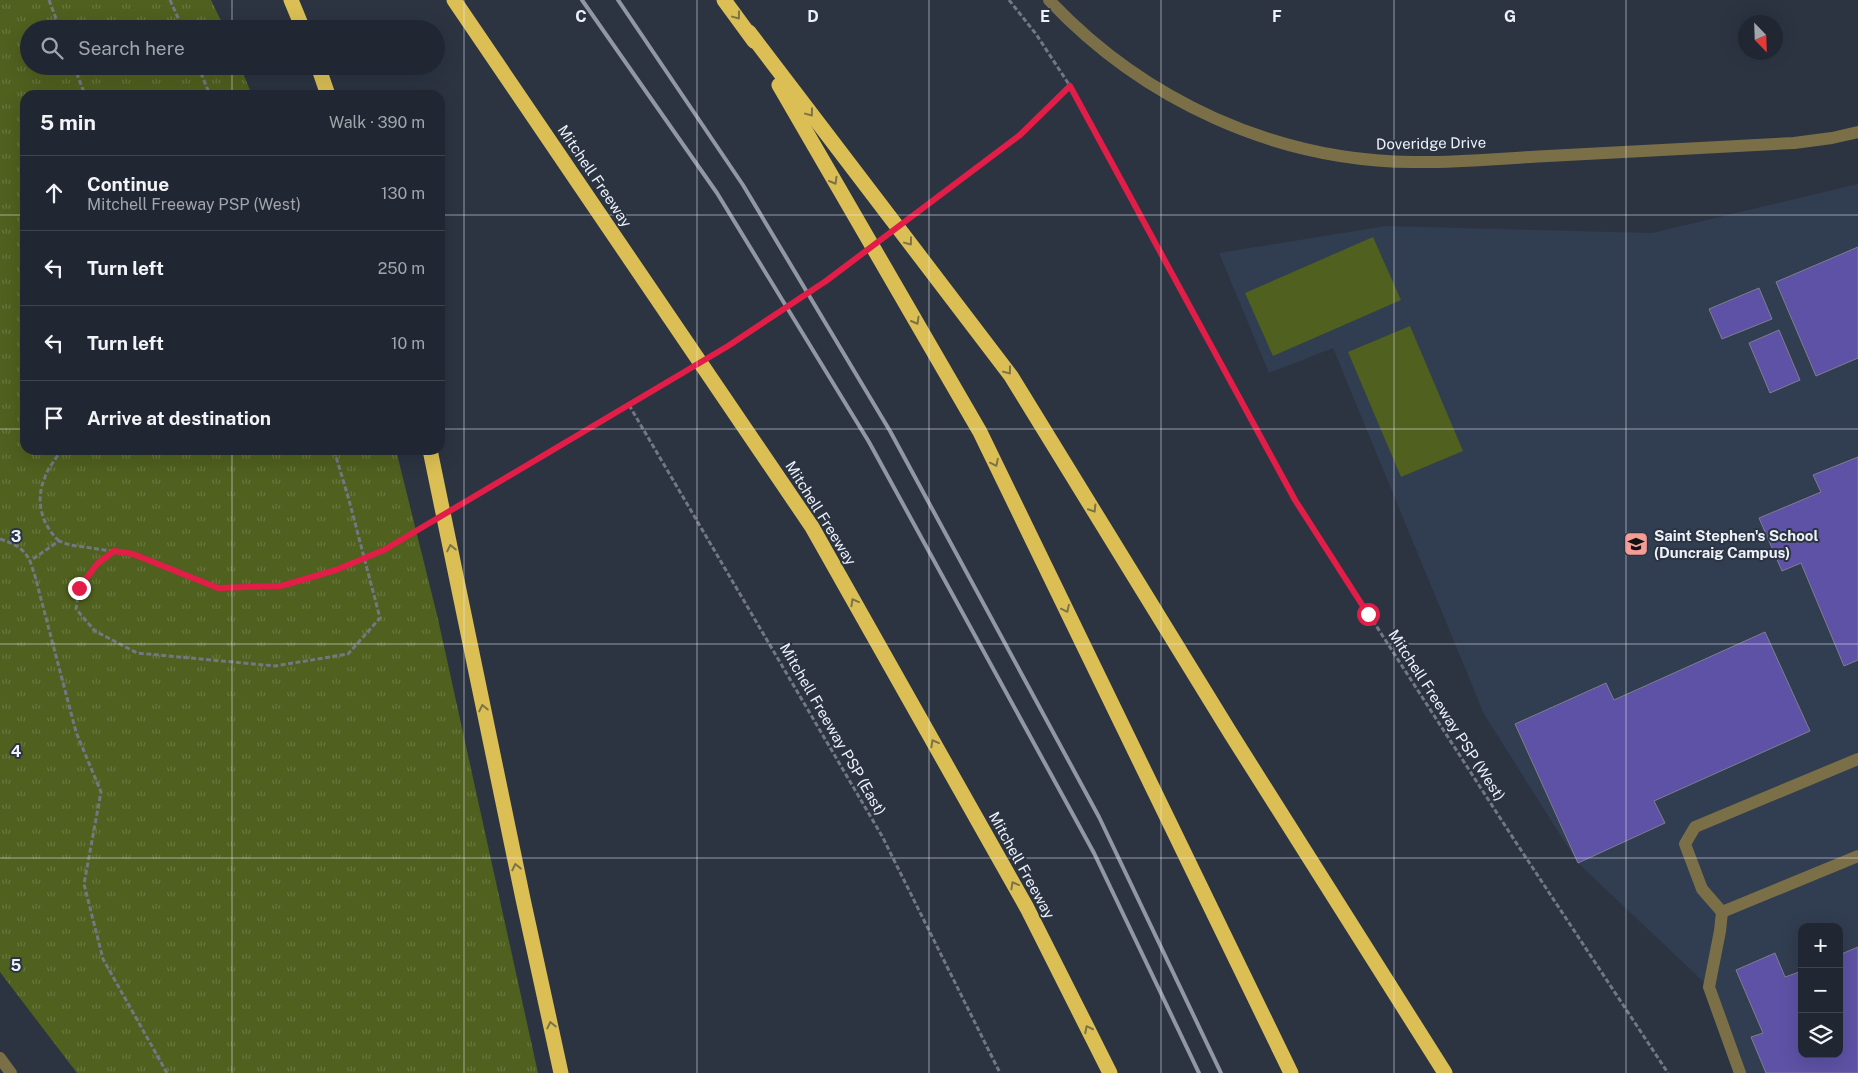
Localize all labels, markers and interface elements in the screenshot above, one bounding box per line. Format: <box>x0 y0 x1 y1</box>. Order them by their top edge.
text: C <box>575 7 587 26</box>
text: D <box>807 7 819 26</box>
text: E <box>1040 7 1050 26</box>
text: F <box>1272 7 1282 26</box>
text: G <box>1504 7 1516 26</box>
one-way arrow <box>731 10 739 19</box>
north arrow <box>1738 15 1783 60</box>
search box <box>20 20 445 75</box>
icon: search <box>38 34 66 62</box>
text: Search here <box>78 37 185 59</box>
one-way arrow <box>804 107 813 117</box>
text: 5 min <box>40 110 96 135</box>
text: Walk · 390 m <box>329 113 425 132</box>
street label: Mitchell Freeway <box>555 122 635 230</box>
street label: Doveridge Drive <box>1376 134 1486 152</box>
text: Continue <box>87 173 169 195</box>
one-way arrow <box>828 175 838 184</box>
icon: ahead <box>40 179 68 207</box>
text: 130 m <box>381 184 425 203</box>
text: Mitchell Freeway PSP (West) <box>87 195 301 214</box>
one-way arrow <box>903 236 912 246</box>
icon: left <box>40 254 68 282</box>
text: Turn left <box>87 257 164 279</box>
text: 250 m <box>378 259 425 278</box>
one-way arrow <box>909 316 919 325</box>
icon: left <box>40 329 68 357</box>
text: Turn left <box>87 332 164 354</box>
text: 10 m <box>391 334 425 353</box>
one-way arrow <box>1002 365 1010 374</box>
icon: arrive <box>40 404 68 432</box>
text: Arrive at destination <box>87 407 271 429</box>
street label: Mitchell Freeway <box>782 458 860 568</box>
one-way arrow <box>989 458 999 467</box>
one-way arrow <box>1087 504 1097 513</box>
text: 3 <box>11 527 21 546</box>
place label: Saint Stephen's School (Duncraig Campus) <box>1654 527 1818 561</box>
school or university icon: Saint Stephen's School (Duncraig Campus) <box>1623 531 1649 557</box>
one-way arrow <box>446 544 456 553</box>
route end <box>68 577 91 600</box>
one-way arrow <box>851 598 861 607</box>
route start <box>1357 603 1380 626</box>
one-way arrow <box>1060 604 1070 613</box>
street label: Mitchell Freeway PSP (West) <box>1385 626 1509 804</box>
street label: Mitchell Freeway PSP (East) <box>777 640 889 818</box>
one-way arrow <box>478 703 489 712</box>
one-way arrow <box>930 740 940 749</box>
text: 4 <box>11 742 22 761</box>
street label: Mitchell Freeway <box>986 809 1058 921</box>
one-way arrow <box>511 862 522 871</box>
one-way arrow <box>1010 881 1020 890</box>
map controls <box>1798 923 1843 1058</box>
button: + <box>1798 923 1843 968</box>
text: 5 <box>11 956 22 975</box>
button: − <box>1798 968 1843 1013</box>
button: layers <box>1798 1013 1843 1058</box>
one-way arrow <box>546 1021 557 1030</box>
one-way arrow <box>1084 1026 1094 1035</box>

